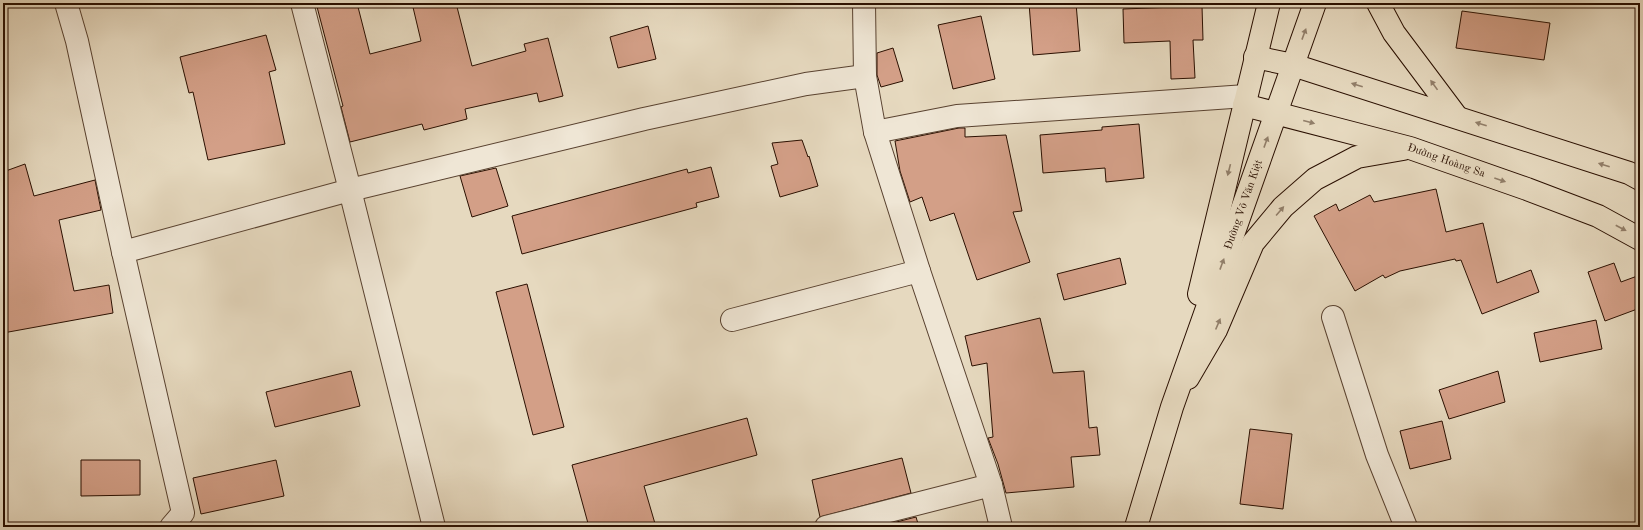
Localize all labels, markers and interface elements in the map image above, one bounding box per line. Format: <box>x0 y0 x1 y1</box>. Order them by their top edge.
one-way arrow <box>1301 28 1307 40</box>
one-way arrow <box>1430 80 1438 91</box>
one-way arrow <box>1350 82 1362 88</box>
one-way arrow <box>1303 119 1315 125</box>
one-way arrow <box>1474 121 1486 127</box>
one-way arrow <box>1263 135 1269 147</box>
street label: Đường Hoàng Sa <box>1406 142 1487 180</box>
street label: Đường Võ Văn Kiệt <box>1223 158 1265 251</box>
one-way arrow <box>1598 161 1610 167</box>
one-way arrow <box>1225 164 1231 176</box>
one-way arrow <box>1495 177 1507 183</box>
one-way arrow <box>1275 205 1284 216</box>
one-way arrow <box>1615 225 1626 232</box>
one-way arrow <box>1220 258 1226 270</box>
one-way arrow <box>1215 318 1222 330</box>

